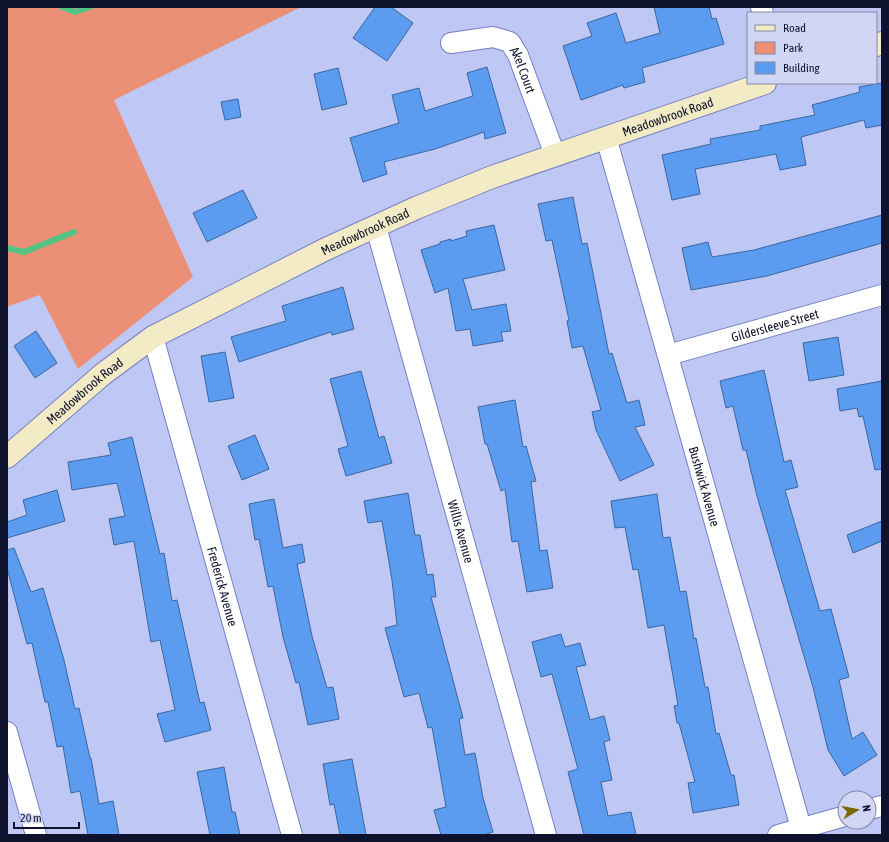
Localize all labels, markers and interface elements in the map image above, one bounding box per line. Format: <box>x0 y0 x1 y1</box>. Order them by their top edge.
legend <box>747 12 877 84</box>
text: Road <box>783 21 806 35</box>
text: Park <box>783 41 804 55</box>
street label: Akel Court <box>507 44 539 95</box>
text: Building <box>783 61 821 75</box>
street label: Meadowbrook Road <box>620 94 715 140</box>
street label: Meadowbrook Road <box>319 205 412 258</box>
street label: Gildersleeve Street <box>730 306 821 345</box>
street label: Meadowbrook Road <box>44 355 126 427</box>
street label: Bushwick Avenue <box>686 445 723 528</box>
street label: Willis Avenue <box>445 498 477 565</box>
street label: Frederick Avenue <box>204 545 240 628</box>
north arrow <box>837 790 877 830</box>
scale bar <box>14 804 79 830</box>
text: N <box>860 804 873 813</box>
text: 20 m <box>20 811 42 825</box>

